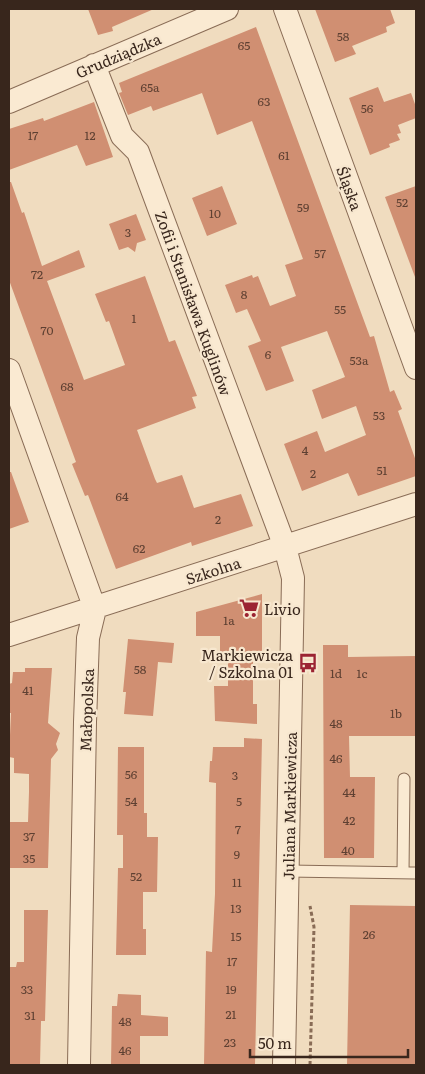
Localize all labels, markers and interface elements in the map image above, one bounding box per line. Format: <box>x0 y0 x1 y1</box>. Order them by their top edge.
street label: Grudziądzka <box>72 26 165 83</box>
house number: 58 <box>337 27 350 45</box>
house number: 65 <box>238 36 250 54</box>
house number: 65a <box>140 78 160 96</box>
house number: 63 <box>258 92 270 110</box>
house number: 56 <box>361 99 374 117</box>
house number: 17 <box>28 126 38 144</box>
house number: 12 <box>85 126 95 144</box>
house number: 61 <box>278 146 290 164</box>
street label: Śląska <box>331 162 369 214</box>
house number: 52 <box>396 193 408 211</box>
house number: 59 <box>297 198 309 216</box>
house number: 10 <box>209 204 221 222</box>
street label: Zofii i Stanisława Kuglinów <box>150 208 238 399</box>
house number: 3 <box>125 223 131 241</box>
house number: 57 <box>314 244 326 262</box>
house number: 72 <box>31 265 43 283</box>
house number: 8 <box>241 285 248 303</box>
house number: 55 <box>334 300 346 318</box>
house number: 1 <box>132 309 137 327</box>
house number: 70 <box>40 321 54 339</box>
house number: 6 <box>265 345 272 363</box>
house number: 53a <box>349 351 369 369</box>
house number: 68 <box>60 377 74 395</box>
house number: 53 <box>373 406 385 424</box>
house number: 4 <box>302 441 309 459</box>
house number: 51 <box>377 461 388 479</box>
house number: 2 <box>310 464 316 482</box>
house number: 64 <box>115 487 129 505</box>
house number: 2 <box>215 510 221 528</box>
house number: 62 <box>133 539 145 557</box>
street label: Szkolna <box>182 550 244 590</box>
supermarket icon: Livio <box>238 597 260 619</box>
place label: Livio <box>264 597 301 620</box>
house number: 1a <box>223 611 235 629</box>
place label: Markiewicza / Szkolna 01 <box>201 643 294 683</box>
bus stop icon: Markiewicza / Szkolna 01 <box>297 652 319 674</box>
house number: 58 <box>134 660 147 678</box>
house number: 1d <box>330 664 343 682</box>
house number: 1c <box>357 664 367 682</box>
street label: Małopolska <box>73 667 99 752</box>
house number: 41 <box>22 681 34 699</box>
house number: 1b <box>390 704 402 722</box>
house number: 48 <box>329 714 343 732</box>
street label: Juliana Markiewicza <box>276 731 302 880</box>
house number: 46 <box>329 749 343 767</box>
house number: 56 <box>125 765 138 783</box>
house number: 3 <box>232 766 238 784</box>
house number: 44 <box>342 783 356 801</box>
house number: 54 <box>125 792 138 810</box>
house number: 5 <box>236 792 242 810</box>
house number: 42 <box>343 811 355 829</box>
house number: 7 <box>235 820 241 838</box>
house number: 37 <box>23 827 35 845</box>
house number: 40 <box>341 841 355 859</box>
house number: 9 <box>234 845 240 863</box>
house number: 35 <box>23 849 35 867</box>
house number: 52 <box>130 867 142 885</box>
house number: 11 <box>232 873 242 891</box>
house number: 13 <box>230 899 242 917</box>
house number: 26 <box>363 925 376 943</box>
house number: 15 <box>231 927 241 945</box>
house number: 17 <box>227 952 237 970</box>
house number: 33 <box>21 980 33 998</box>
house number: 19 <box>225 980 237 998</box>
house number: 21 <box>226 1005 237 1023</box>
house number: 31 <box>24 1006 36 1024</box>
house number: 48 <box>118 1012 132 1030</box>
scale bar <box>250 1026 408 1058</box>
text: 50 m <box>258 1031 292 1054</box>
house number: 23 <box>224 1033 236 1051</box>
house number: 46 <box>118 1041 132 1059</box>

